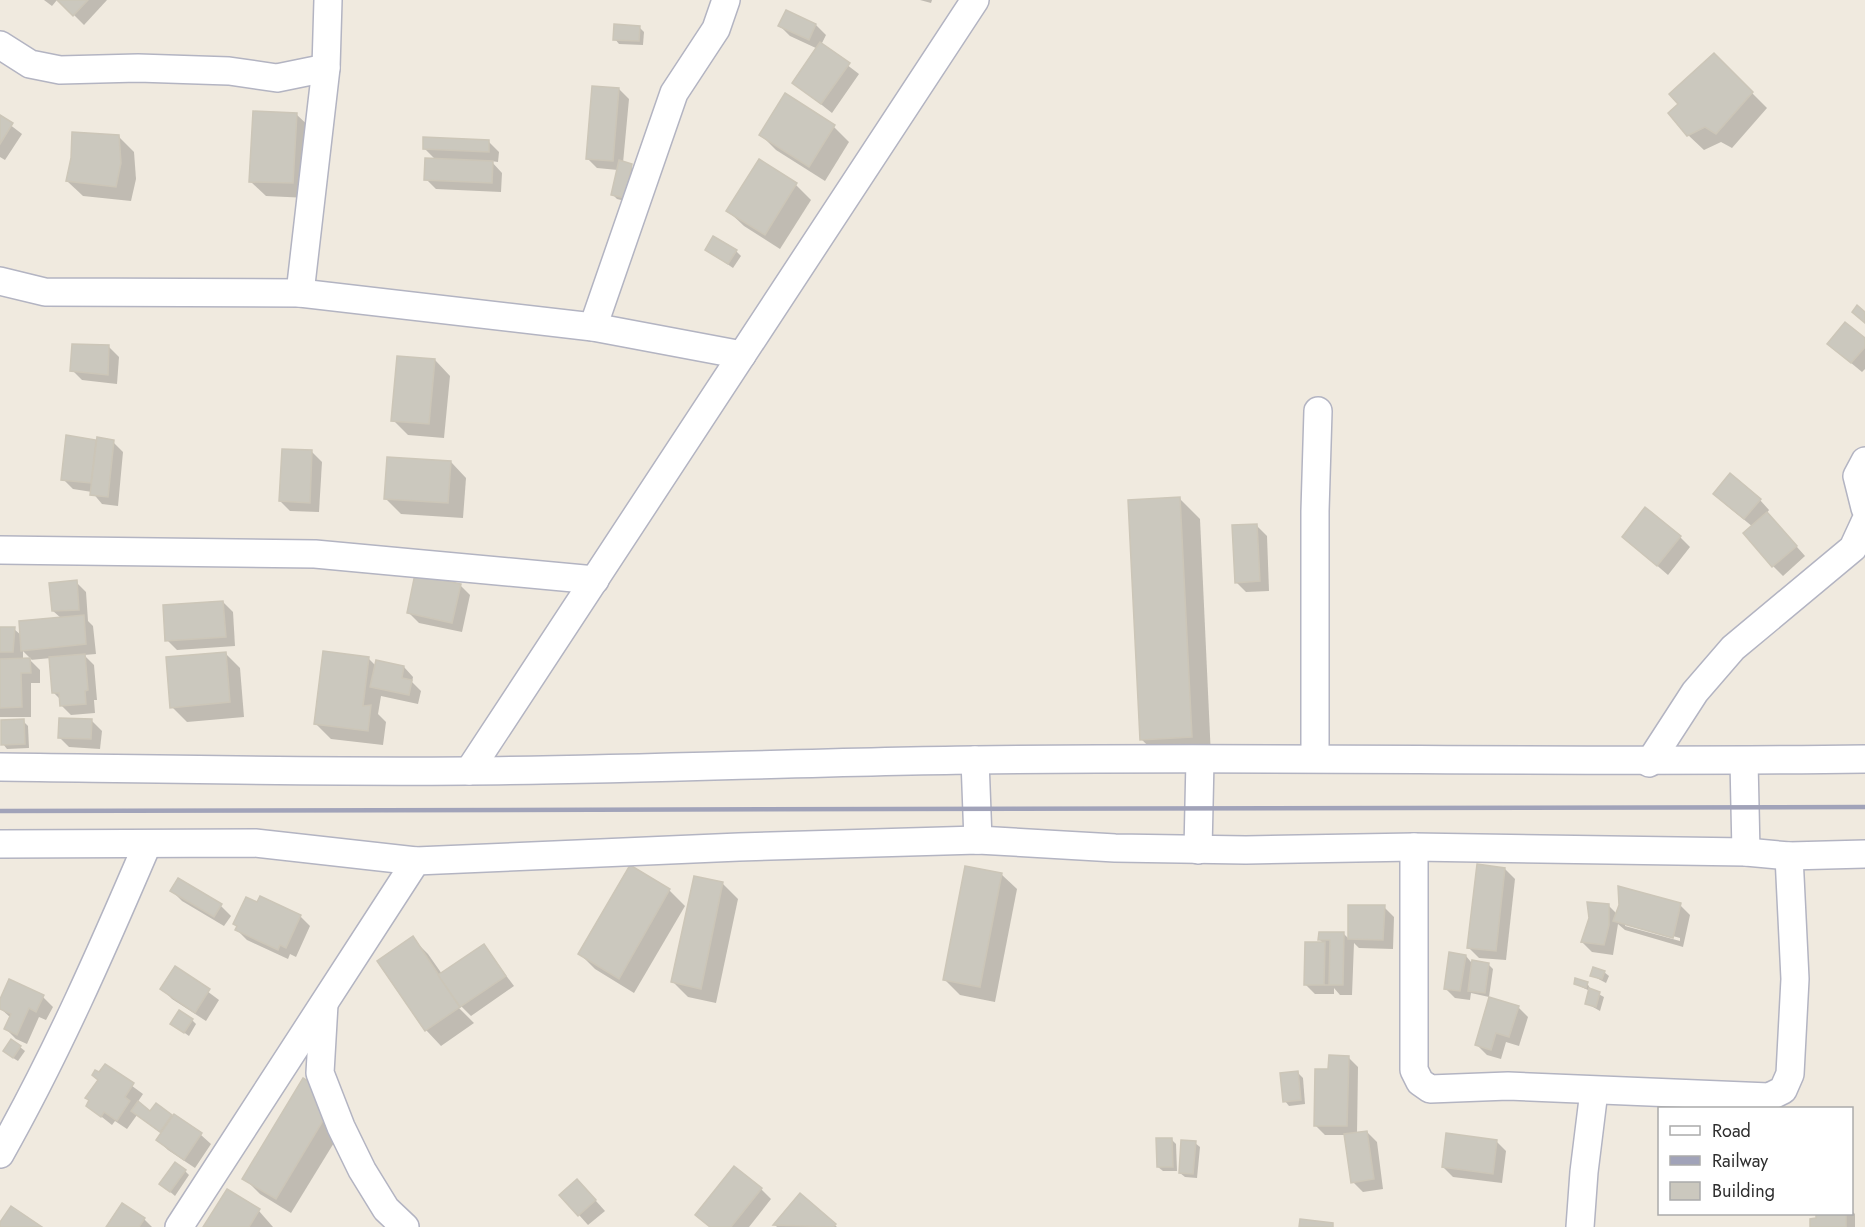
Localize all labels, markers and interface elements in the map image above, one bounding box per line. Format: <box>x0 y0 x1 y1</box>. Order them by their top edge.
legend <box>1658 1107 1853 1215</box>
text: Road <box>1712 1118 1751 1144</box>
text: Railway <box>1712 1148 1768 1174</box>
text: Building <box>1712 1178 1775 1204</box>

